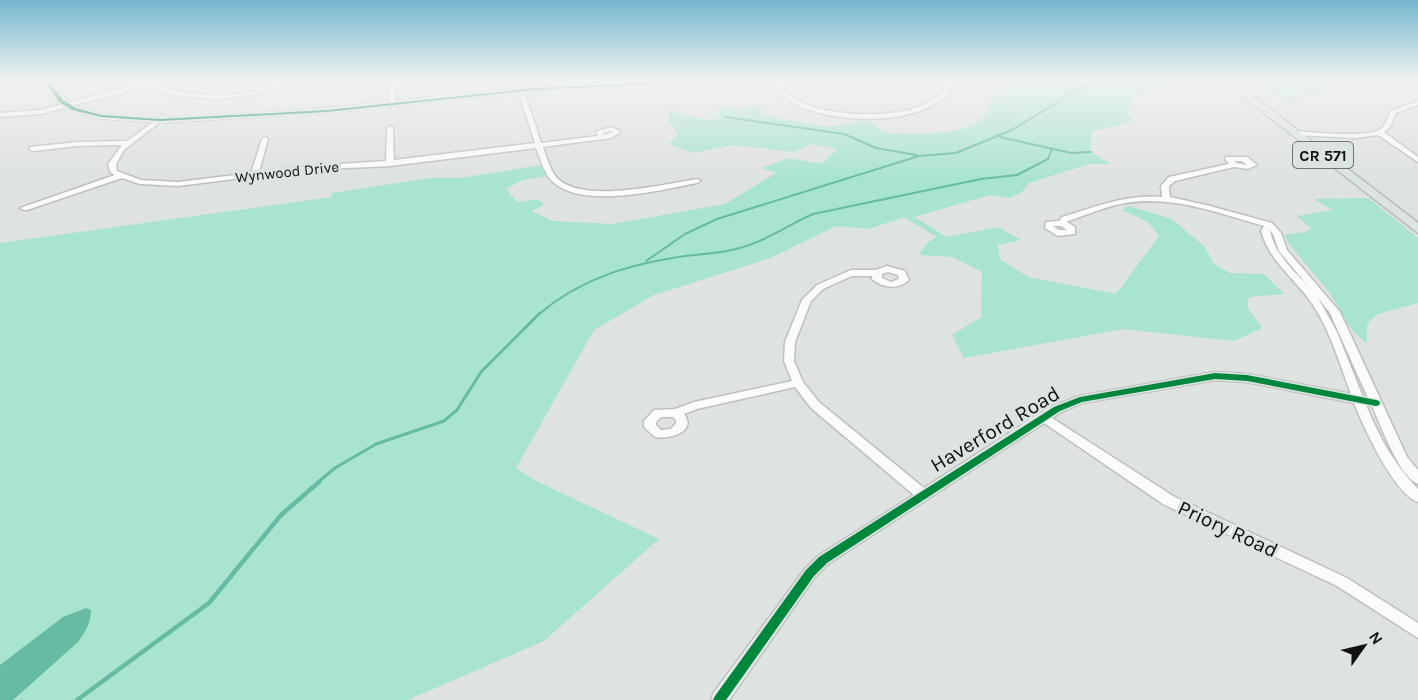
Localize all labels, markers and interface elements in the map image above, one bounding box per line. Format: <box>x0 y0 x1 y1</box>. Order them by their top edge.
road number: CR 571 <box>1293 142 1353 168</box>
street label: Wynwood Drive <box>234 158 340 186</box>
street label: Haverford Road <box>926 381 1064 477</box>
street label: Priory Road <box>1174 495 1282 563</box>
north arrow <box>1334 616 1394 676</box>
text: N <box>1365 628 1387 648</box>

